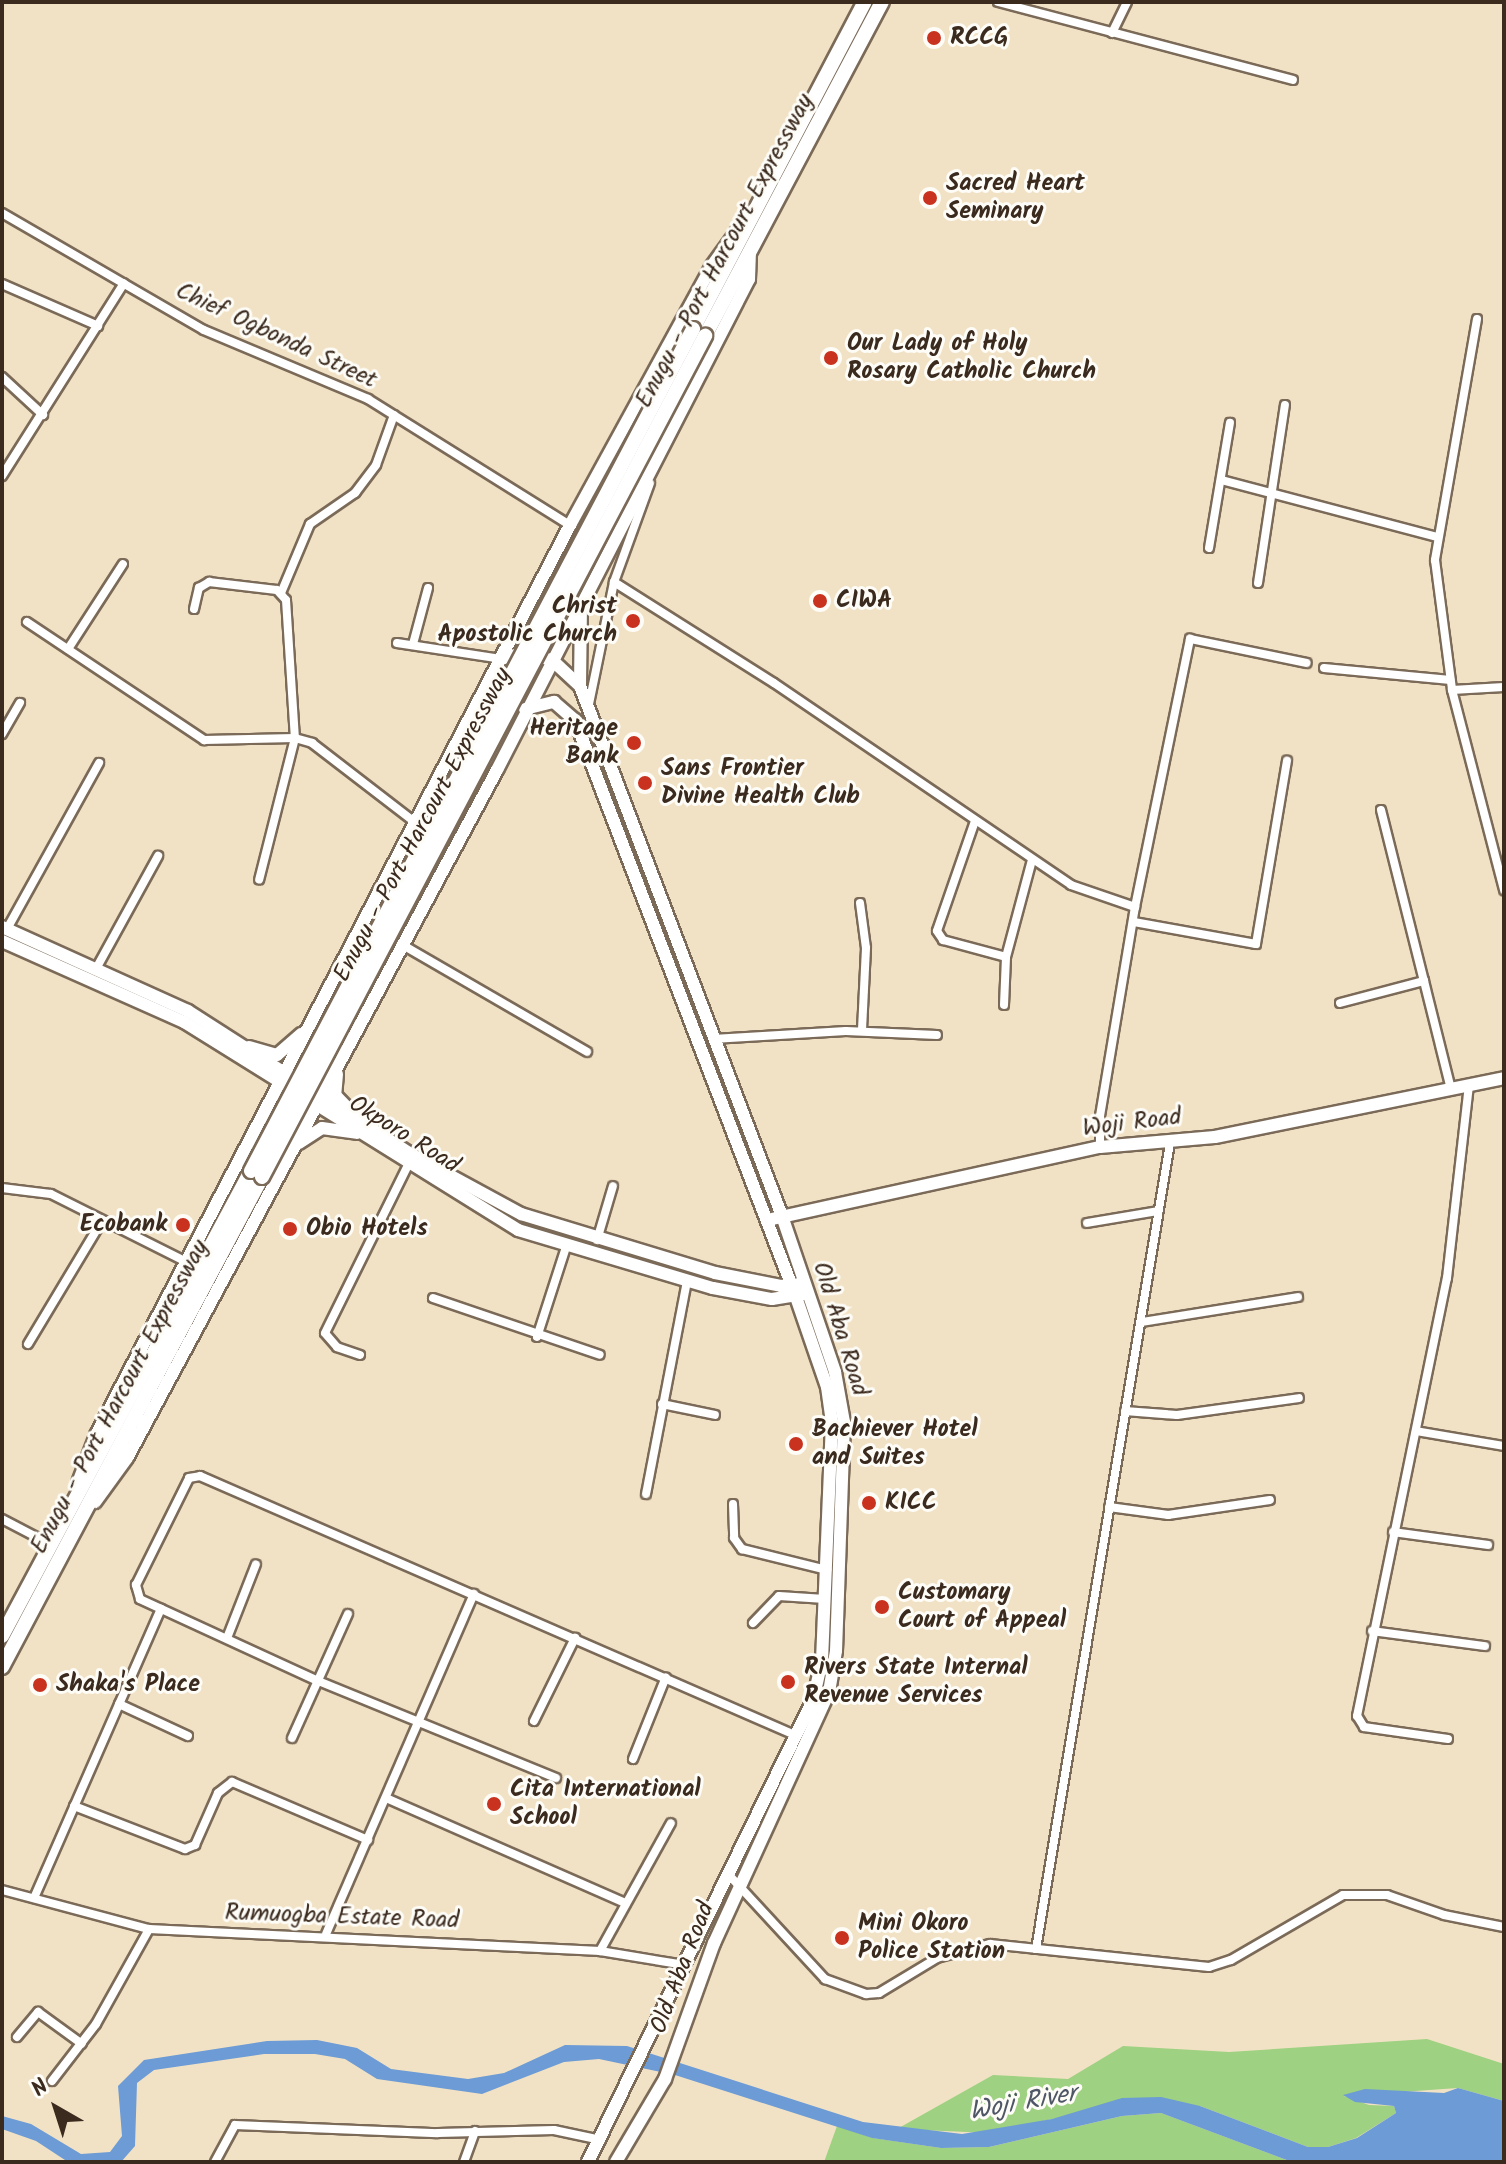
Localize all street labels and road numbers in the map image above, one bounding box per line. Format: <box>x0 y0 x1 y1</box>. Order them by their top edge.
street label: Enugu - Port Harcourt Expressway <box>630 89 820 413</box>
street label: Chief Ogbonda Street <box>171 277 381 395</box>
street label: Enugu - Port Harcourt Expressway <box>328 663 518 987</box>
street label: Okporo Road <box>343 1090 465 1180</box>
street label: Woji Road <box>1081 1103 1183 1143</box>
street label: Enugu - Port Harcourt Expressway <box>25 1235 215 1559</box>
street label: Old Aba Road <box>806 1259 874 1399</box>
street label: Old Aba Road <box>645 1898 721 2038</box>
street label: Rumuogba Estate Road <box>224 1899 460 1935</box>

